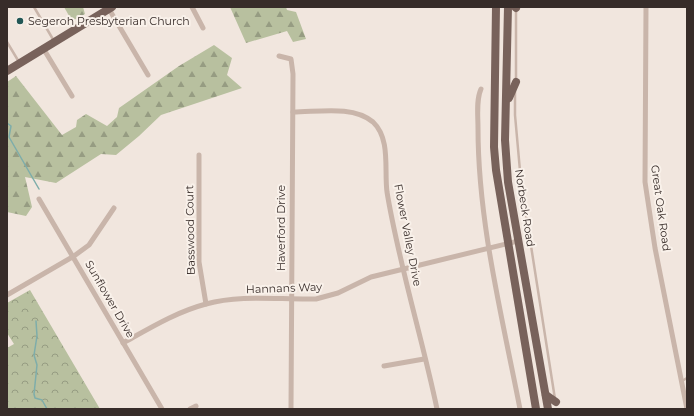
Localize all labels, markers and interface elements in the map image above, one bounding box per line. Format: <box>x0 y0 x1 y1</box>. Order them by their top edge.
place label: Segeroh Presbyterian Church <box>28 14 190 28</box>
marker: Segeroh Presbyterian Church <box>15 16 25 26</box>
street label: Great Oak Road <box>648 164 674 252</box>
street label: Norbeck Road <box>512 168 538 248</box>
street label: Flower Valley Drive <box>391 183 425 288</box>
street label: Basswood Court <box>182 184 198 275</box>
street label: Haverford Drive <box>274 185 288 271</box>
street label: Sunflower Drive <box>82 258 138 341</box>
street label: Hannans Way <box>246 280 322 296</box>

